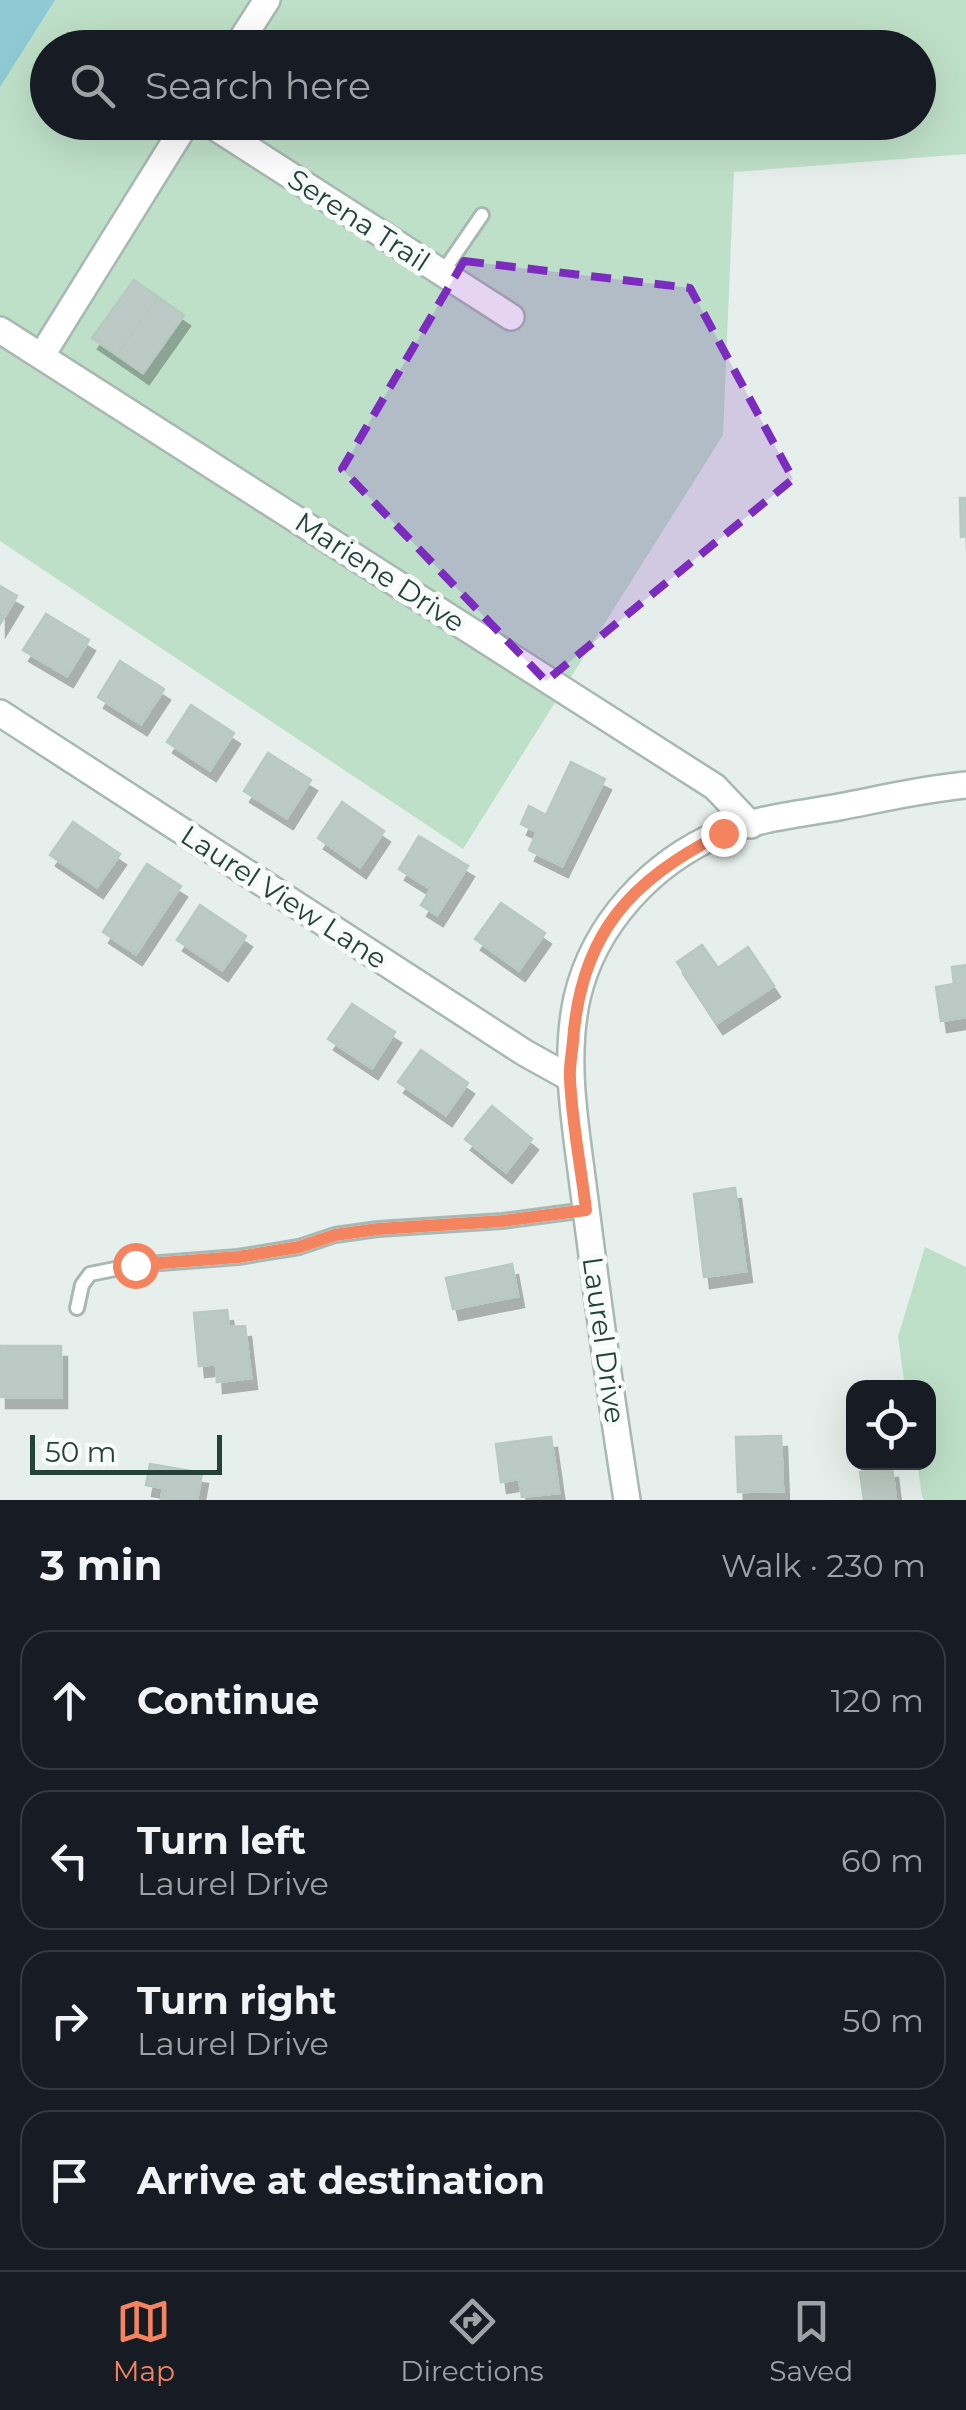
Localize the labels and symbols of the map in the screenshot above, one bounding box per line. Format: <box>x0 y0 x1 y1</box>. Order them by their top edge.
street label: Serena Trail <box>282 162 436 278</box>
street label: Mariene Drive <box>289 505 471 639</box>
route end <box>701 811 747 857</box>
street label: Laurel View Lane <box>175 818 393 976</box>
route start <box>113 1243 159 1289</box>
street label: Laurel Drive <box>575 1255 633 1425</box>
scale bar <box>30 1430 222 1474</box>

